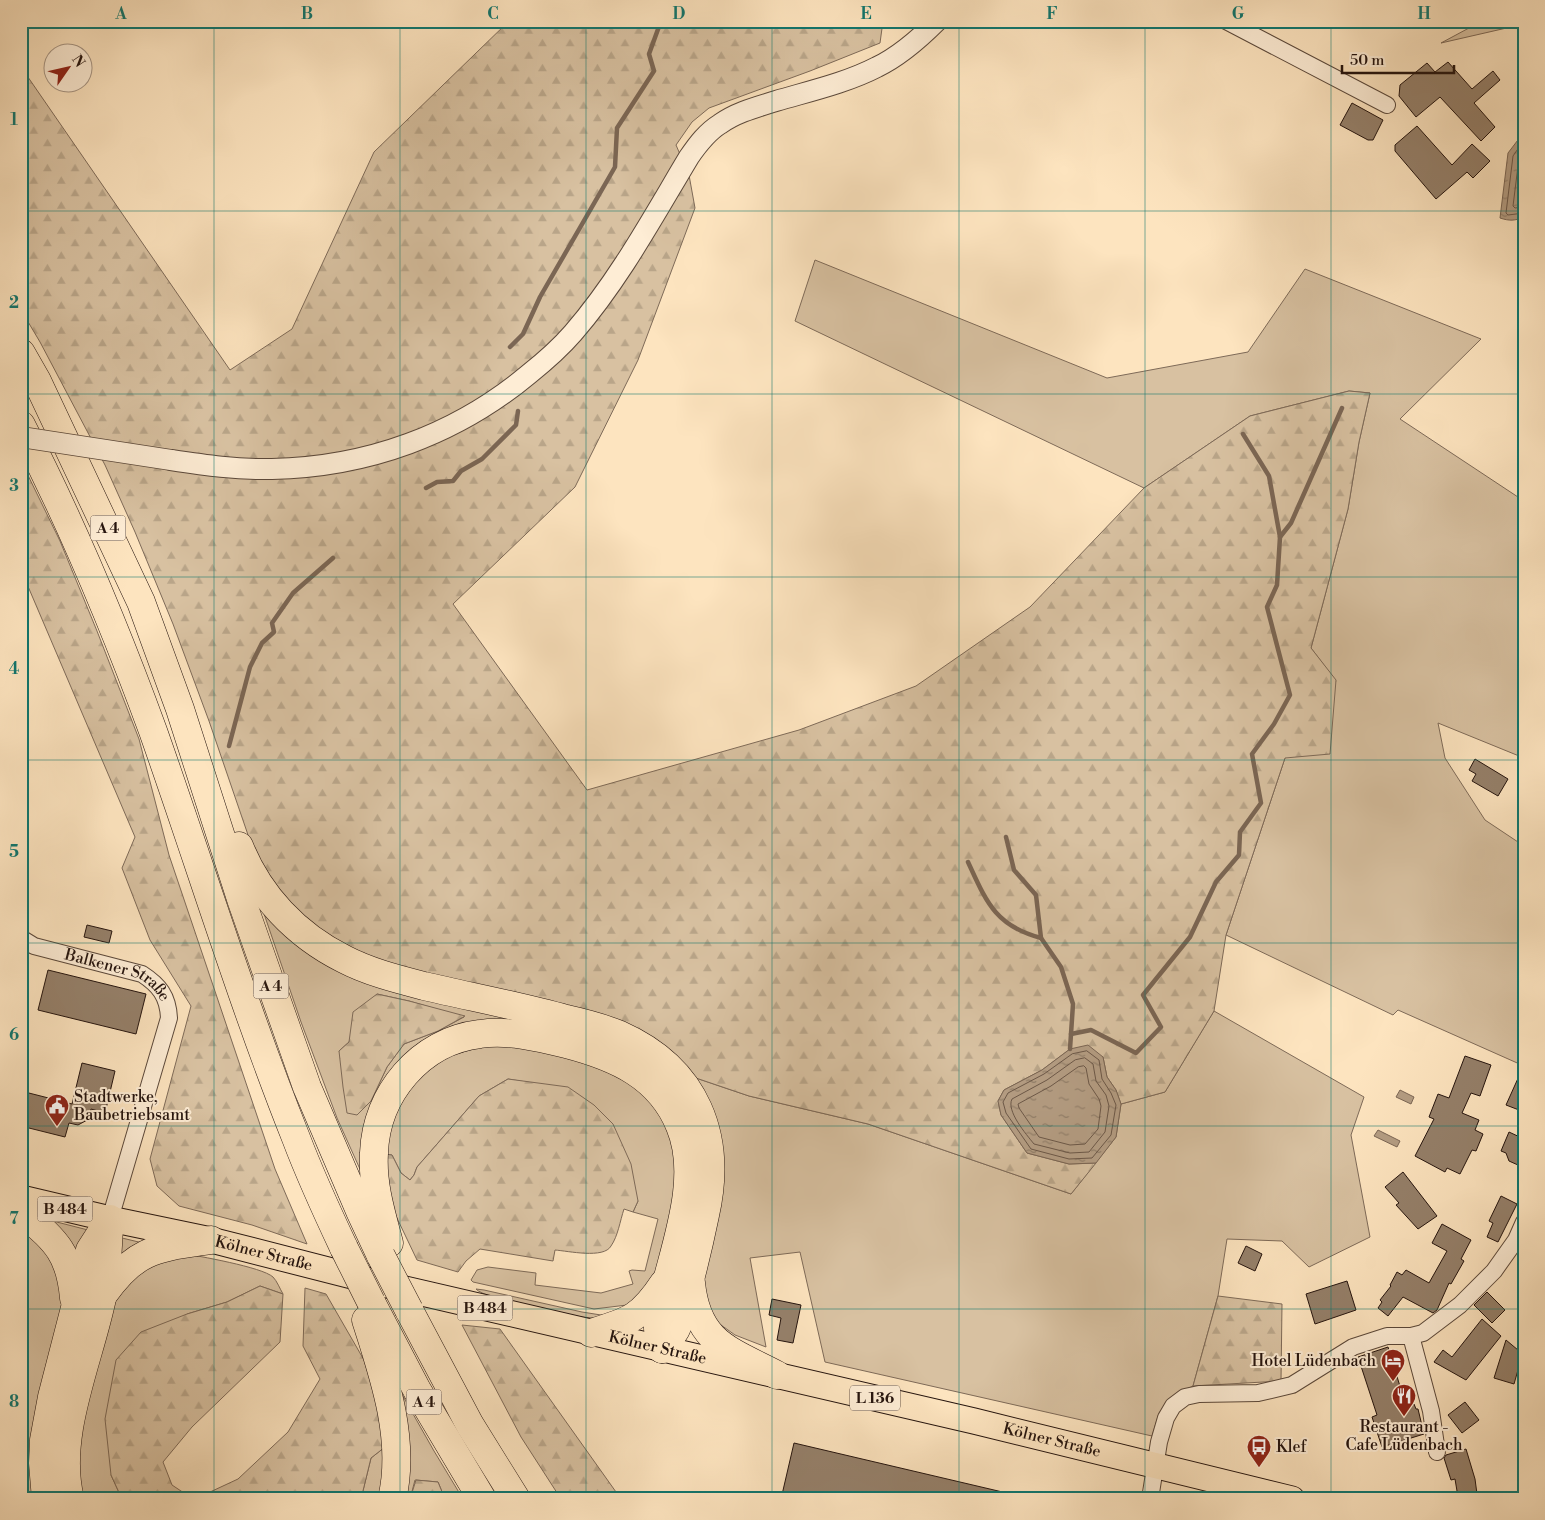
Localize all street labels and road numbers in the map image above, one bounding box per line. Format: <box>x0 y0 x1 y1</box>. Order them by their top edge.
road number: A 4 <box>90 516 126 540</box>
street label: Balkener Straße <box>62 944 175 1004</box>
road number: A 4 <box>254 974 288 998</box>
road number: B 484 <box>38 1196 92 1222</box>
street label: Kölner Straße <box>213 1231 315 1276</box>
road number: B 484 <box>458 1296 512 1320</box>
street label: Kölner Straße <box>607 1327 709 1369</box>
road number: L 136 <box>850 1386 900 1410</box>
road number: A 4 <box>406 1390 442 1414</box>
street label: Kölner Straße <box>1001 1418 1103 1462</box>

